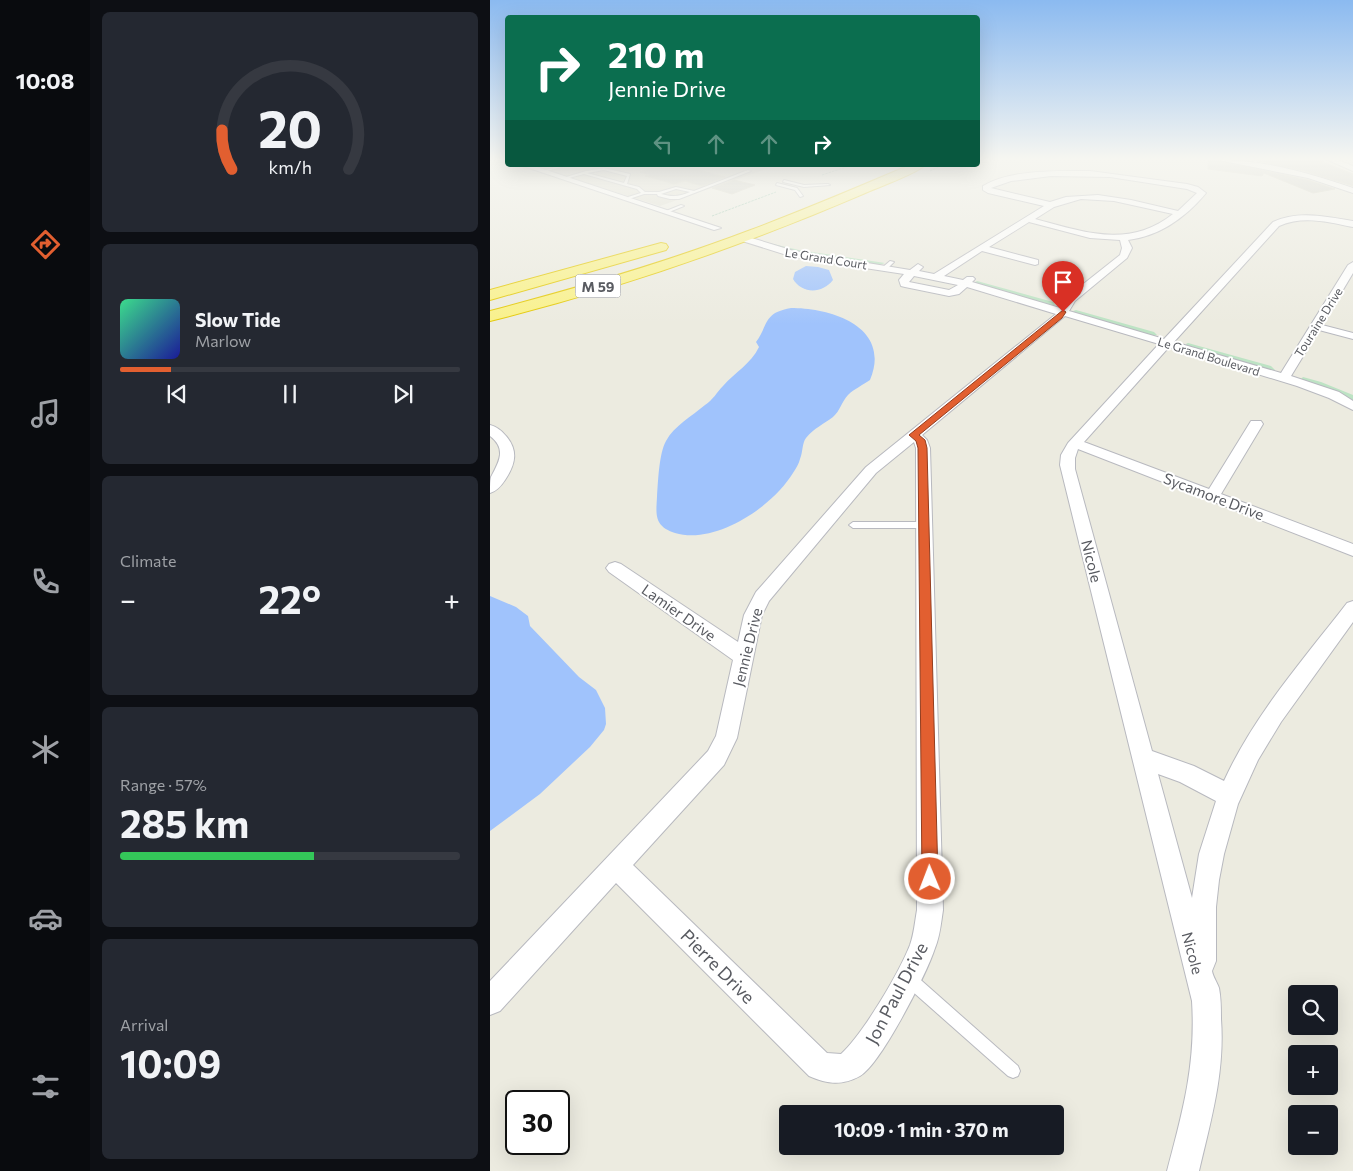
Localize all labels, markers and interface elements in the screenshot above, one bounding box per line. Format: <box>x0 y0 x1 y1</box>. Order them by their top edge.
text: 210 m <box>608 32 704 75</box>
icon: right <box>525 35 590 100</box>
text: 10:08 <box>16 67 74 94</box>
text: Jennie Drive <box>608 75 726 102</box>
text: 20 <box>258 95 322 159</box>
icon: left <box>649 130 677 158</box>
icon: ahead <box>702 130 730 158</box>
icon: ahead <box>755 130 783 158</box>
icon: right <box>808 130 836 158</box>
text: km/h <box>268 156 312 178</box>
icon: directions <box>28 227 63 262</box>
street label: Le Grand Court <box>784 245 868 271</box>
pin <box>1042 261 1084 312</box>
icon: arrive <box>1049 268 1077 296</box>
road number: M 59 <box>576 274 620 298</box>
street label: Touraine Drive <box>1291 285 1345 359</box>
text: Slow Tide <box>195 308 281 331</box>
text: Marlow <box>195 331 251 350</box>
street label: Le Grand Boulevard <box>1156 334 1262 378</box>
icon: previous <box>163 380 191 408</box>
icon: pause <box>276 380 304 408</box>
icon: next <box>389 380 417 408</box>
icon: music <box>28 396 63 431</box>
street label: Sycamore Drive <box>1161 469 1267 523</box>
street label: Nicole <box>1078 538 1106 584</box>
text: Climate <box>120 551 176 570</box>
icon: phone <box>28 564 63 599</box>
text: 22° <box>258 575 321 622</box>
street label: Lamier Drive <box>638 580 720 644</box>
text: − <box>120 582 136 616</box>
text: + <box>444 582 460 616</box>
street label: Jennie Drive <box>729 606 765 688</box>
icon: climate <box>28 732 63 767</box>
text: Range · 57% <box>120 775 207 794</box>
text: 285 km <box>120 799 249 846</box>
position arrow <box>903 852 955 904</box>
icon: car <box>28 901 63 936</box>
street label: Pierre Drive <box>676 924 760 1008</box>
street label: Nicole <box>1179 930 1207 976</box>
street label: Jon Paul Drive <box>860 938 932 1048</box>
map controls <box>1288 985 1338 1155</box>
button: search <box>1288 985 1338 1035</box>
text: Arrival <box>120 1015 168 1034</box>
text: 10:09 <box>120 1039 221 1086</box>
button: + <box>1288 1045 1338 1095</box>
icon: filters <box>28 1069 63 1104</box>
speed limit sign: 30 <box>505 1090 570 1155</box>
button: − <box>1288 1105 1338 1155</box>
text: 10:09 · 1 min · 370 m <box>834 1118 1009 1141</box>

